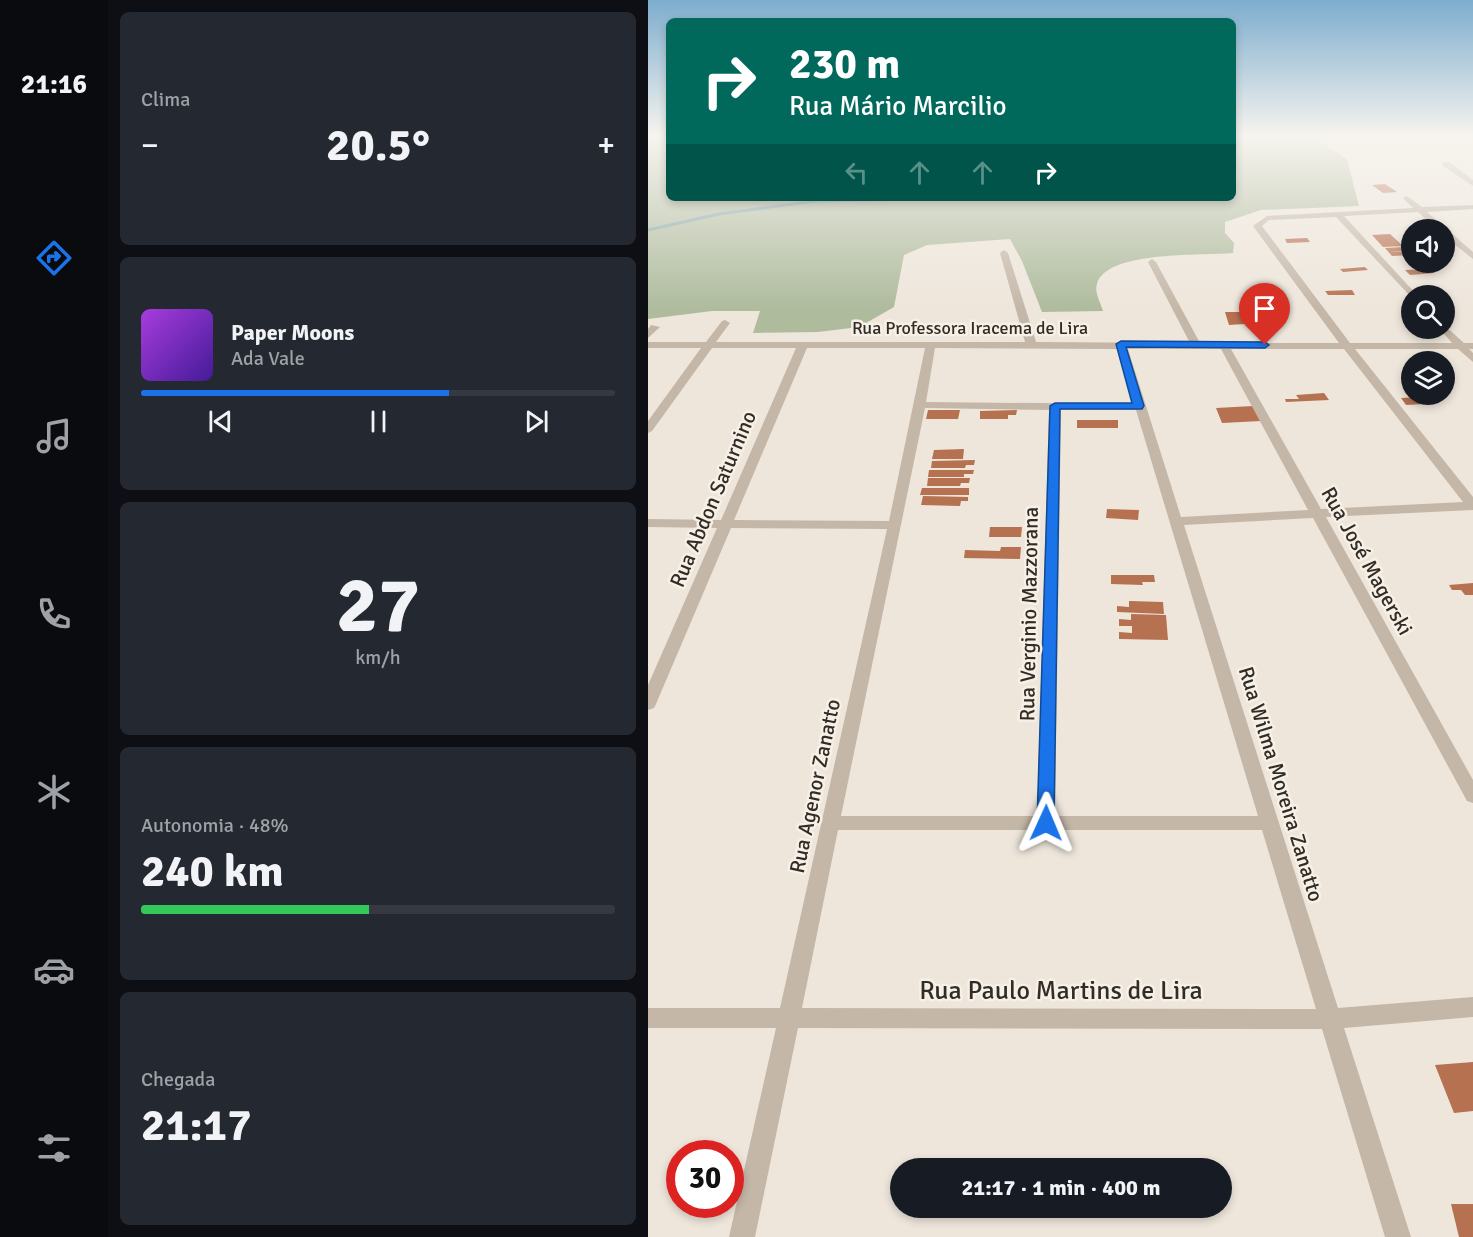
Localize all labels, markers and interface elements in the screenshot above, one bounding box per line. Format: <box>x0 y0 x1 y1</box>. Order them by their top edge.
text: 230 m <box>789 39 900 90</box>
icon: right <box>690 42 768 120</box>
text: 21:16 <box>21 68 87 101</box>
text: Clima <box>141 87 190 112</box>
text: Rua Mário Marcilio <box>789 90 1007 123</box>
text: 20.5° <box>326 118 430 173</box>
text: − <box>141 125 159 166</box>
text: + <box>597 125 615 166</box>
icon: left <box>840 156 873 189</box>
icon: ahead <box>903 156 936 189</box>
icon: ahead <box>966 156 999 189</box>
icon: right <box>1029 156 1062 189</box>
map controls <box>1401 219 1455 405</box>
button: sound <box>1401 219 1455 273</box>
icon: directions <box>33 237 75 279</box>
pin <box>1239 283 1290 345</box>
button: search <box>1401 285 1455 339</box>
icon: arrive <box>1248 292 1281 325</box>
street label: Rua Professora Iracema de Lira <box>852 317 1088 339</box>
text: Paper Moons <box>231 319 354 346</box>
text: Ada Vale <box>231 346 305 371</box>
button: layers <box>1401 351 1455 405</box>
icon: previous <box>204 405 237 438</box>
icon: pause <box>362 405 395 438</box>
icon: next <box>520 405 553 438</box>
street label: Rua Abdon Saturnino <box>664 407 762 591</box>
icon: music <box>33 415 75 457</box>
street label: Rua José Magerski <box>1315 482 1419 640</box>
street label: Rua Verginio Mazzorana <box>1014 506 1044 722</box>
text: 27 <box>336 558 420 654</box>
icon: phone <box>33 593 75 635</box>
text: km/h <box>355 645 401 670</box>
street label: Rua Wilma Moreira Zanatto <box>1233 663 1329 905</box>
street label: Rua Agenor Zanatto <box>784 697 846 875</box>
icon: climate <box>33 771 75 813</box>
position arrow <box>1014 791 1078 855</box>
text: Autonomia · 48% <box>141 813 289 838</box>
text: 240 km <box>141 844 284 899</box>
icon: car <box>33 949 75 991</box>
street label: Rua Paulo Martins de Lira <box>919 975 1203 1007</box>
text: Chegada <box>141 1067 215 1092</box>
text: 21:17 <box>141 1098 251 1153</box>
icon: filters <box>33 1127 75 1169</box>
speed limit sign: 30 <box>666 1140 744 1218</box>
text: 21:17 · 1 min · 400 m <box>961 1174 1161 1201</box>

